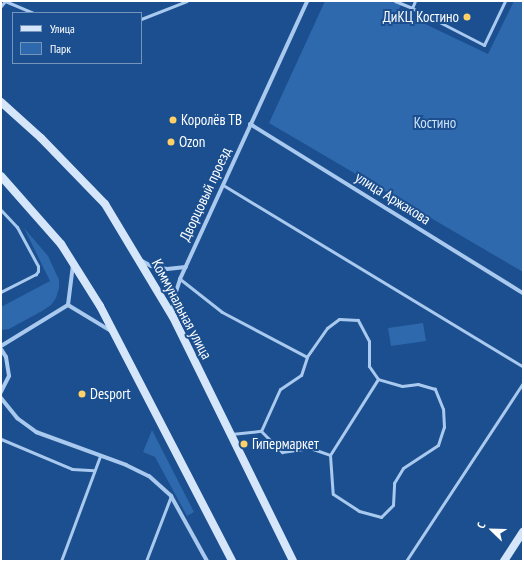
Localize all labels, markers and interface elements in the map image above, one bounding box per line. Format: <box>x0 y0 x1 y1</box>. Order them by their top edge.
place label: ДиКЦ Костино <box>383 8 459 26</box>
legend <box>12 12 142 64</box>
marker: ДиКЦ Костино <box>462 12 472 22</box>
text: Улица <box>50 21 75 36</box>
text: Парк <box>50 41 71 56</box>
place label: Королёв ТВ <box>181 111 242 129</box>
park label: Костино <box>414 114 456 132</box>
marker: Королёв ТВ <box>168 115 178 125</box>
place label: Ozon <box>179 133 205 151</box>
marker: Ozon <box>166 137 176 147</box>
street label: Дворцовый проезд <box>175 144 235 244</box>
street label: улица Аржакова <box>352 168 434 228</box>
street label: Коммунальная улица <box>148 256 216 362</box>
place label: Desport <box>90 385 131 403</box>
marker: Desport <box>77 389 87 399</box>
place label: Гипермаркет <box>252 435 319 453</box>
marker: Гипермаркет <box>239 439 249 449</box>
north arrow <box>472 510 512 550</box>
text: С <box>474 520 488 530</box>

